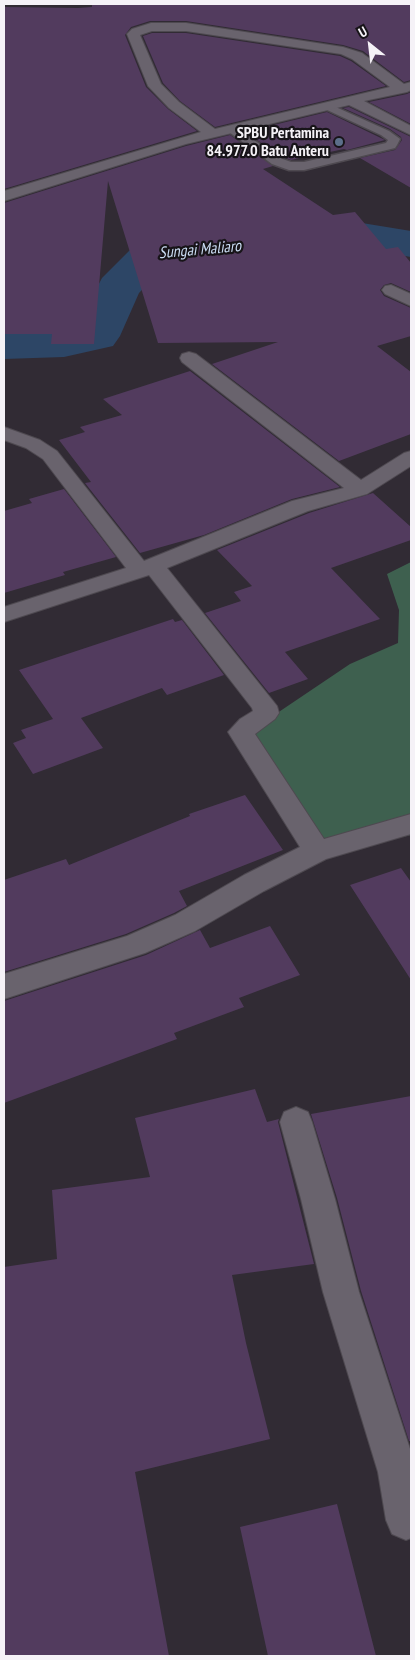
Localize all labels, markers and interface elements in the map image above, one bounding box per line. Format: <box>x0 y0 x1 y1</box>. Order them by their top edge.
north arrow <box>345 20 395 70</box>
text: U <box>355 22 370 42</box>
place label: SPBU Pertamina 84.977.0 Batu Anteru <box>207 123 329 161</box>
marker: SPBU Pertamina 84.977.0 Batu Anteru <box>333 136 345 148</box>
water label: Sungai Maliaro <box>158 237 242 263</box>

